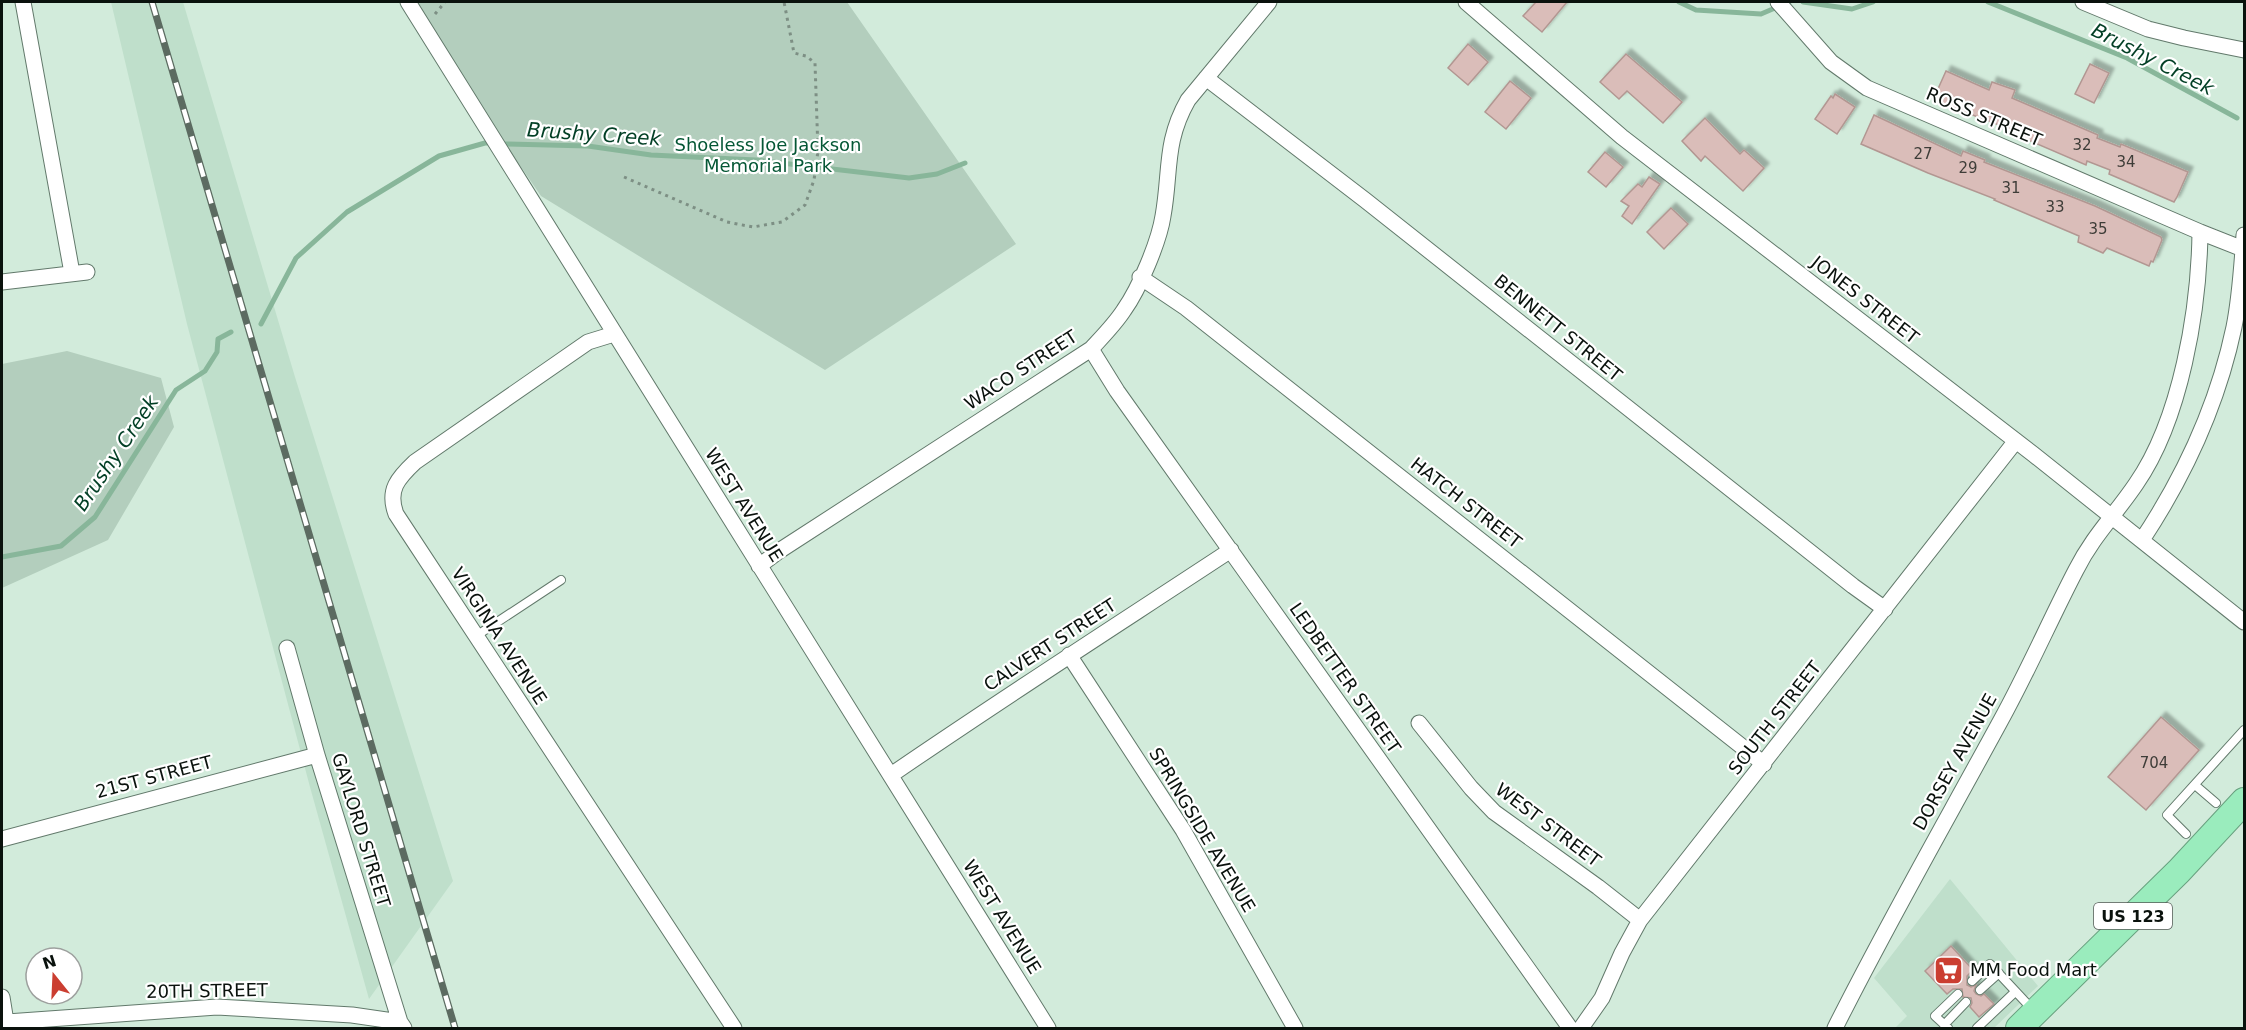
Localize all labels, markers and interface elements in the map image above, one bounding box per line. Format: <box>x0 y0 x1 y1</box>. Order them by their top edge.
water label: Brushy Creek <box>2088 18 2220 101</box>
street label: ROSS STREET <box>1923 83 2046 151</box>
water label: Brushy Creek <box>526 117 663 151</box>
park label: Shoeless Joe Jackson Memorial Park <box>674 134 862 176</box>
house number: 32 <box>2072 136 2092 154</box>
house number: 27 <box>1913 145 1933 163</box>
house number: 34 <box>2116 153 2136 171</box>
house number: 29 <box>1958 159 1978 177</box>
house number: 31 <box>2001 179 2021 197</box>
house number: 33 <box>2045 198 2065 216</box>
house number: 35 <box>2088 220 2108 238</box>
street label: JONES STREET <box>1807 251 1924 349</box>
street label: BENNETT STREET <box>1490 270 1627 386</box>
street label: WACO STREET <box>961 325 1082 414</box>
water label: Brushy Creek <box>69 389 164 515</box>
street label: WEST AVENUE <box>701 444 788 566</box>
street label: HATCH STREET <box>1407 453 1527 553</box>
street label: VIRGINIA AVENUE <box>447 563 552 708</box>
street label: CALVERT STREET <box>980 594 1121 695</box>
street label: LEDBETTER STREET <box>1285 598 1406 758</box>
street label: SOUTH STREET <box>1724 656 1826 778</box>
street label: DORSEY AVENUE <box>1908 690 2001 834</box>
street label: SPRINGSIDE AVENUE <box>1145 744 1260 916</box>
street label: GAYLORD STREET <box>328 750 395 910</box>
street label: 21ST STREET <box>93 751 215 802</box>
house number: 704 <box>2140 754 2168 772</box>
street label: WEST STREET <box>1492 778 1606 871</box>
street label: WEST AVENUE <box>959 856 1046 978</box>
road number: US 123 <box>2094 903 2172 929</box>
north arrow <box>24 946 84 1006</box>
text: N <box>40 951 59 973</box>
supermarket icon: MM Food Mart <box>1933 954 1965 986</box>
place label: MM Food Mart <box>1970 959 2097 980</box>
street label: 20TH STREET <box>146 979 269 1002</box>

